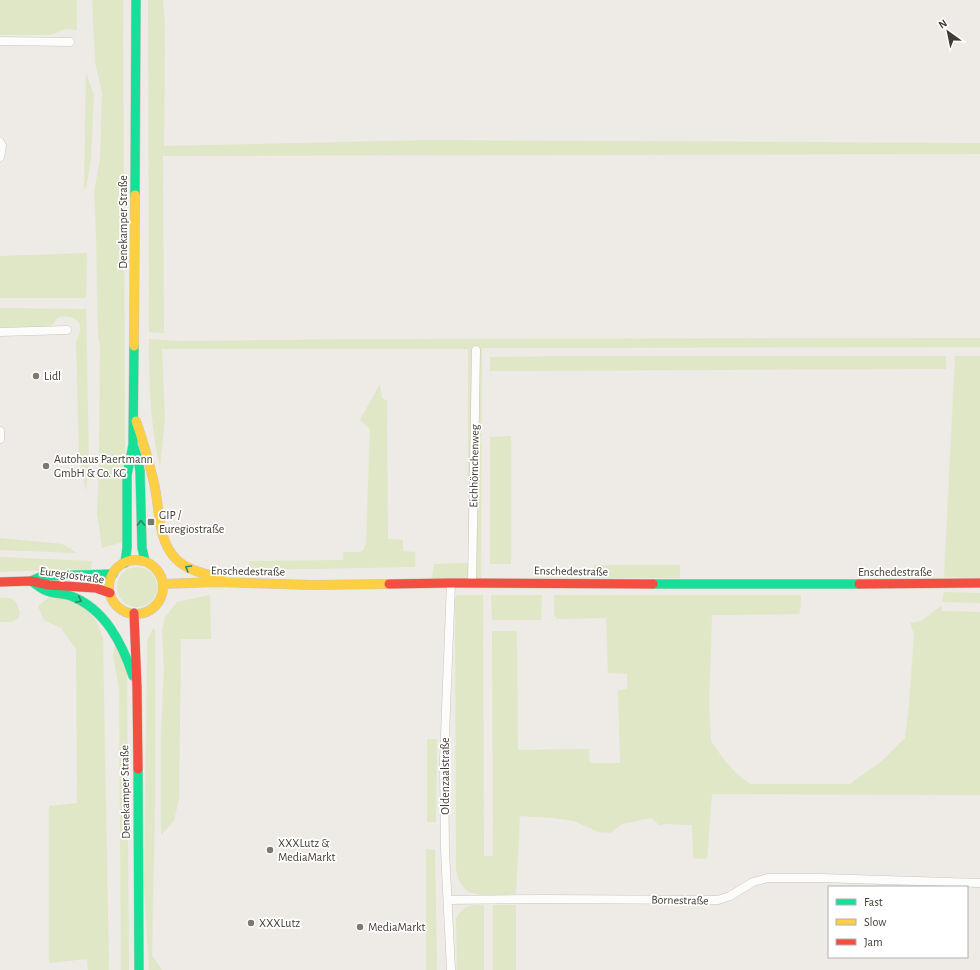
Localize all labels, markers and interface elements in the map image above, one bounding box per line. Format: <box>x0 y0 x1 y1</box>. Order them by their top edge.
north arrow <box>928 12 968 52</box>
text: N <box>937 17 949 31</box>
street label: Denekamper Straße <box>117 175 129 269</box>
place label: Lidl <box>44 370 61 382</box>
marker: Lidl <box>31 371 41 381</box>
street label: Eichhörnchenweg <box>467 424 481 508</box>
place label: Autohaus Paertmann GmbH & Co. KG <box>54 453 153 479</box>
marker: Autohaus Paertmann GmbH & Co. KG <box>41 461 51 471</box>
place label: GIP / Euregiostraße <box>159 509 224 535</box>
marker: GIP / Euregiostraße <box>146 517 156 527</box>
one-way arrow <box>137 520 145 526</box>
street label: Enschedestraße <box>211 564 285 578</box>
street label: Enschedestraße <box>534 564 608 578</box>
street label: Euregiostraße <box>39 565 105 585</box>
one-way arrow <box>185 565 192 572</box>
street label: Enschedestraße <box>858 566 932 578</box>
one-way arrow <box>76 595 83 603</box>
street label: Oldenzaalstraße <box>439 737 451 815</box>
street label: Denekamper Straße <box>118 745 132 839</box>
place label: XXXLutz & MediaMarkt <box>278 837 336 863</box>
marker: XXXLutz & MediaMarkt <box>265 845 275 855</box>
legend <box>828 886 968 958</box>
street label: Bornestraße <box>651 893 709 907</box>
text: Fast <box>864 896 883 908</box>
text: Slow <box>864 916 886 928</box>
place label: XXXLutz <box>259 917 300 929</box>
marker: XXXLutz <box>246 918 256 928</box>
place label: MediaMarkt <box>368 921 426 933</box>
marker: MediaMarkt <box>355 922 365 932</box>
text: Jam <box>864 936 883 948</box>

